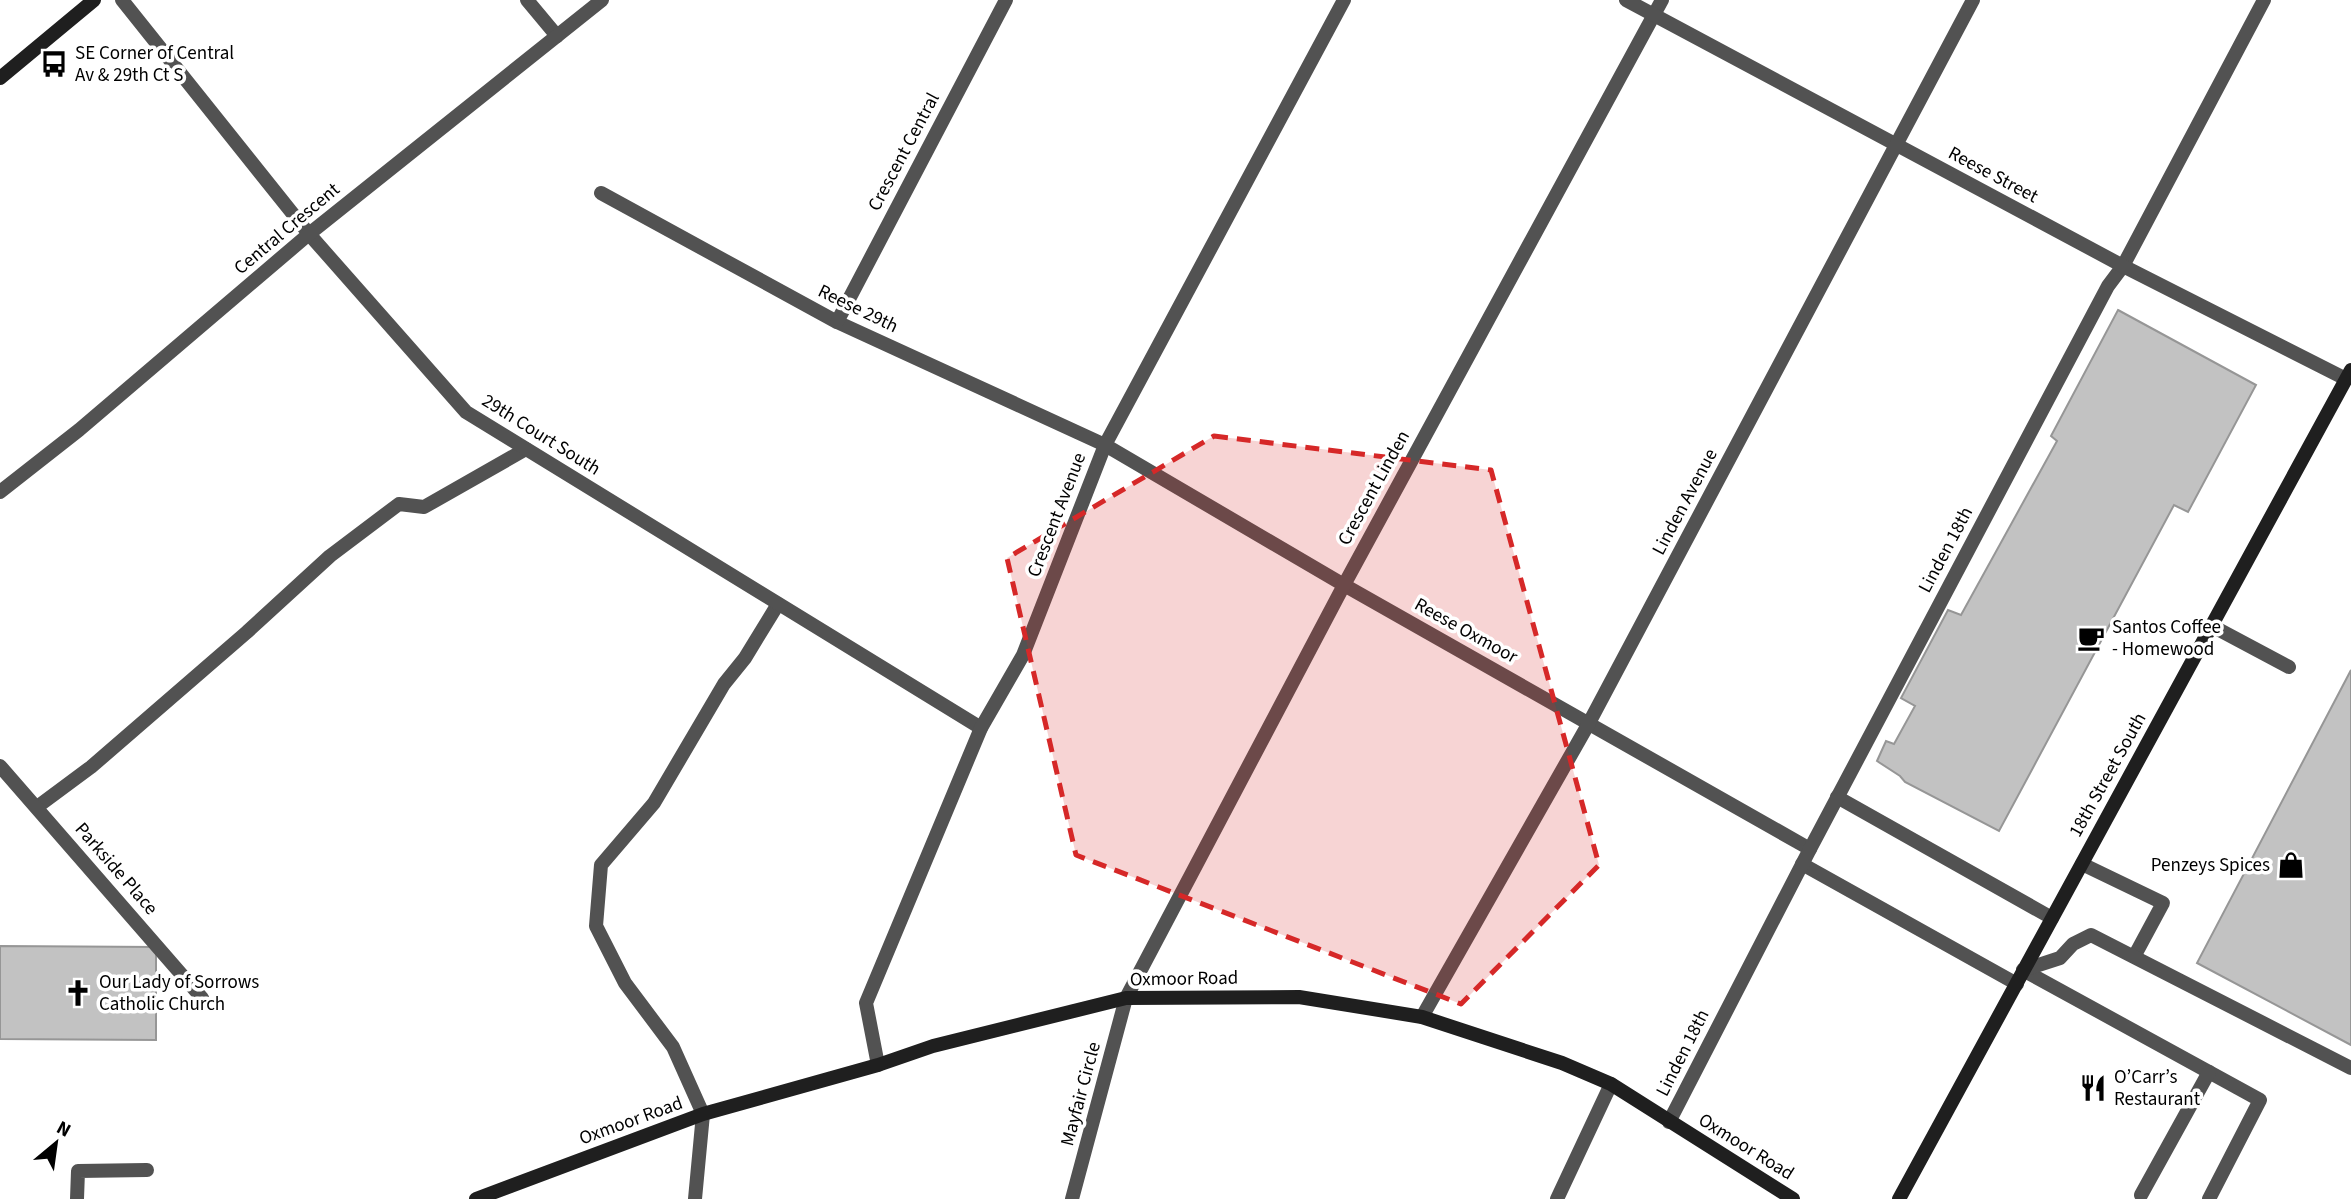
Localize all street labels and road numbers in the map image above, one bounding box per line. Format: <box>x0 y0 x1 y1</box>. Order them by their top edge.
street label: Crescent Central <box>861 88 947 216</box>
street label: Reese Street <box>1943 140 2043 210</box>
street label: Central Crescent <box>228 176 346 281</box>
street label: Reese 29th <box>813 278 903 340</box>
street label: 29th Court South <box>476 388 606 482</box>
street label: Crescent Linden <box>1331 426 1417 550</box>
street label: Linden Avenue <box>1646 444 1724 560</box>
street label: Crescent Avenue <box>1021 449 1093 581</box>
street label: Linden 18th <box>1912 502 1980 598</box>
street label: Reese Oxmoor <box>1409 591 1523 671</box>
street label: 18th Street South <box>2063 708 2153 842</box>
street label: Parkside Place <box>68 817 164 921</box>
street label: Oxmoor Road <box>1130 965 1238 993</box>
street label: Linden 18th <box>1650 1005 1716 1101</box>
street label: Mayfair Circle <box>1054 1039 1108 1149</box>
street label: Oxmoor Road <box>575 1090 687 1152</box>
street label: Oxmoor Road <box>1693 1107 1799 1187</box>

